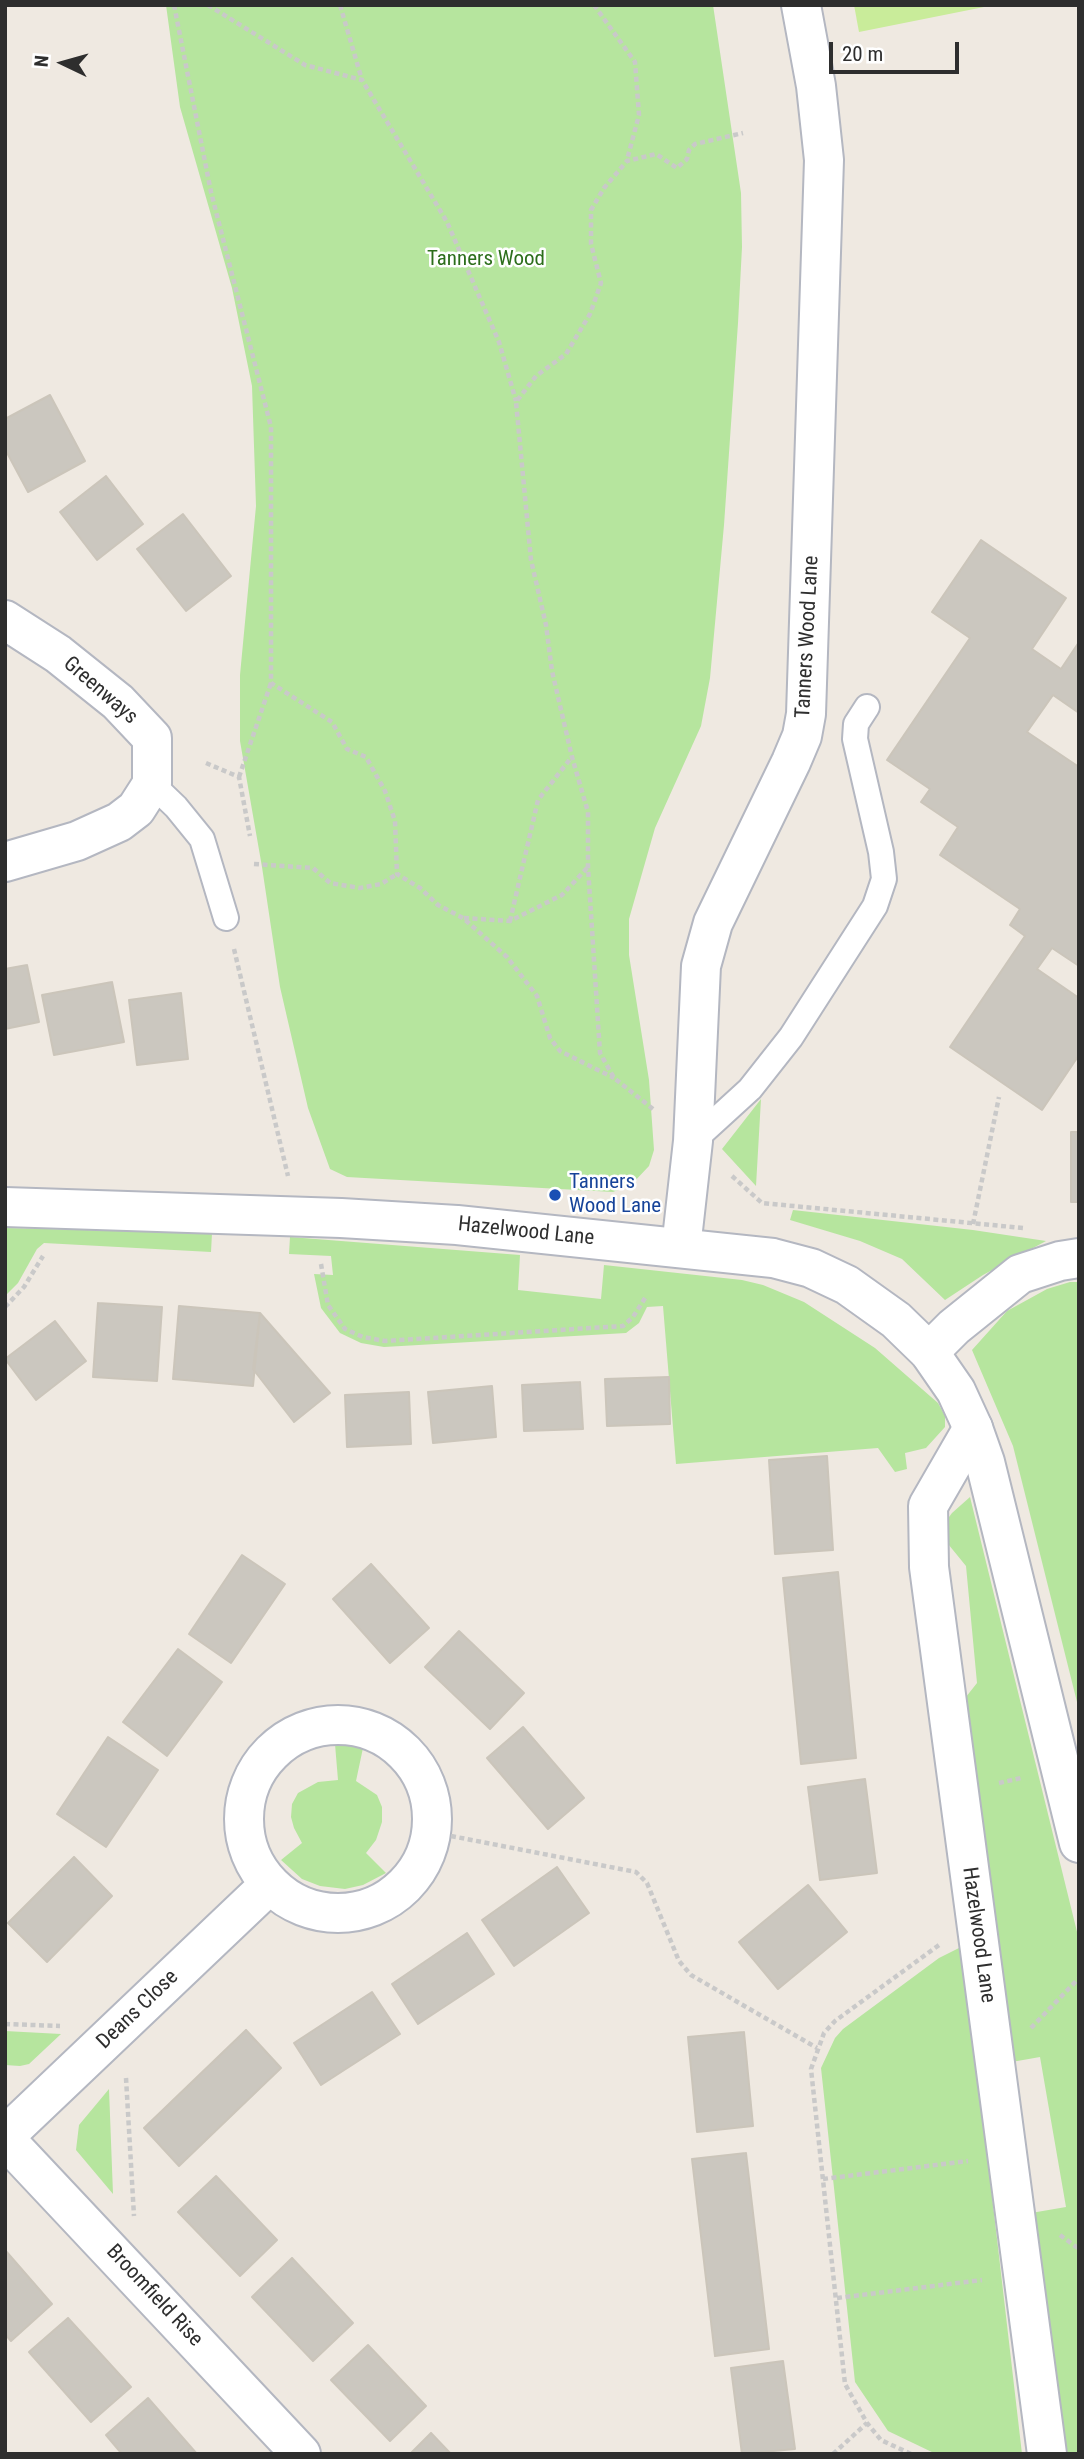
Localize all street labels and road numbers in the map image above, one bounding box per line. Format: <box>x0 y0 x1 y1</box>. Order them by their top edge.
street label: Tanners Wood Lane <box>791 555 825 719</box>
street label: Greenways <box>58 652 142 730</box>
street label: Hazelwood Lane <box>457 1212 595 1252</box>
street label: Hazelwood Lane <box>956 1865 1000 2005</box>
street label: Deans Close <box>92 1965 184 2055</box>
street label: Broomfield Rise <box>100 2240 208 2352</box>

